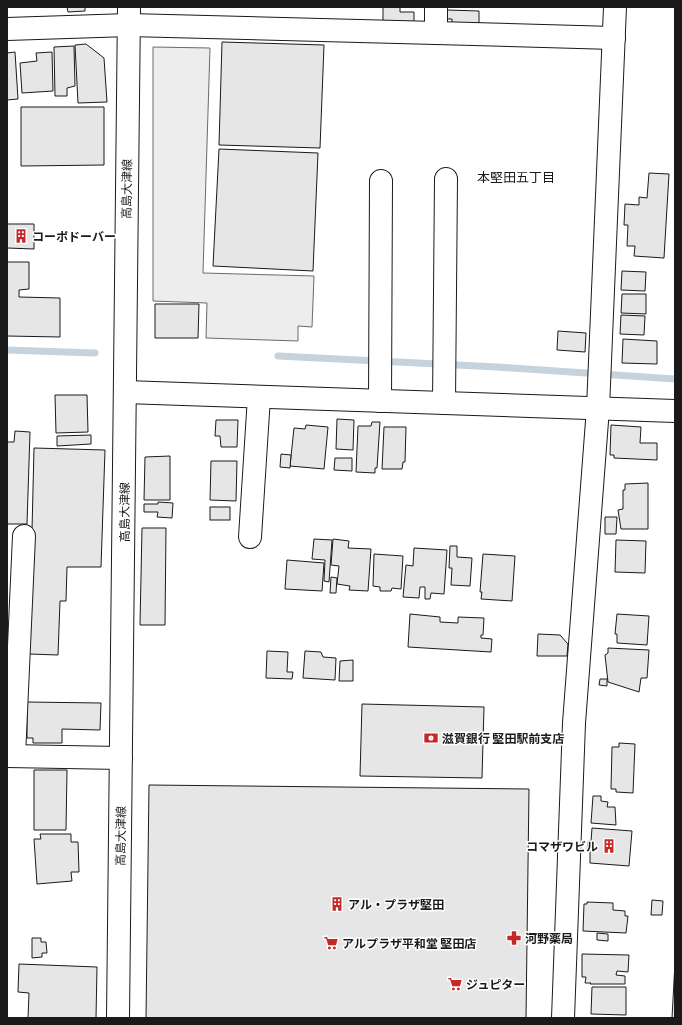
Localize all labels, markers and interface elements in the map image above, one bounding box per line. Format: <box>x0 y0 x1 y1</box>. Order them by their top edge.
street label: 高島大津線 <box>118 159 134 219</box>
district label: 本堅田五丁目 <box>477 169 555 185</box>
building icon: コーポドーバー <box>13 228 29 244</box>
place label: コーポドーバー <box>32 229 116 243</box>
street label: 高島大津線 <box>117 482 131 542</box>
bank icon: 滋賀銀行 堅田駅前支店 <box>423 730 439 746</box>
place label: 滋賀銀行 堅田駅前支店 <box>442 731 564 745</box>
street label: 高島大津線 <box>112 806 128 866</box>
building icon: コマザワビル <box>601 838 617 854</box>
place label: コマザワビル <box>526 839 598 853</box>
building icon: アル・プラザ堅田 <box>329 896 345 912</box>
place label: アル・プラザ堅田 <box>348 897 444 911</box>
pharmacy icon: 河野薬局 <box>506 930 522 946</box>
place label: 河野薬局 <box>525 931 573 945</box>
supermarket icon: アルプラザ平和堂 堅田店 <box>323 935 339 951</box>
place label: アルプラザ平和堂 堅田店 <box>342 936 476 950</box>
supermarket icon: ジュピター <box>447 976 463 992</box>
place label: ジュピター <box>466 977 525 991</box>

